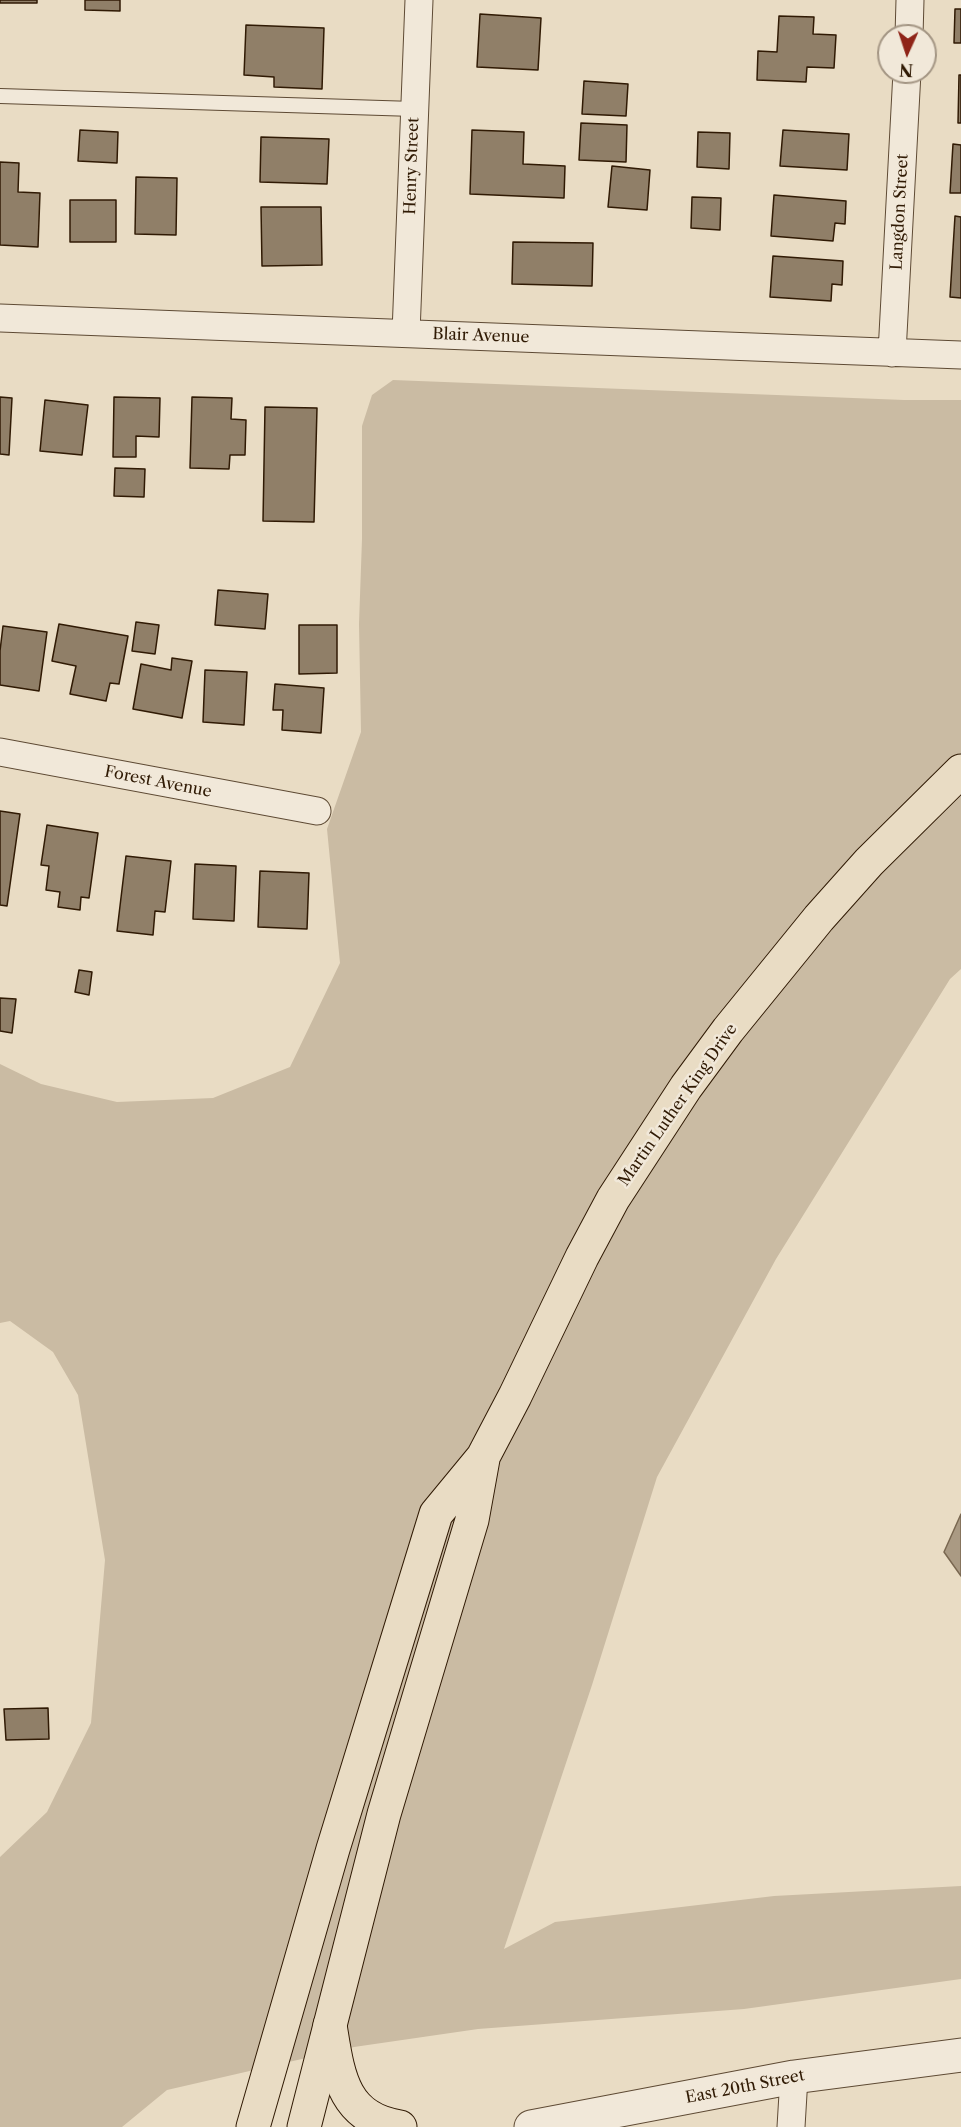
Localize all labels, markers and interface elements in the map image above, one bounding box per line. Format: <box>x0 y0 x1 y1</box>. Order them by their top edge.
north arrow <box>877 24 937 84</box>
text: N <box>899 60 914 80</box>
street label: Henry Street <box>401 117 423 215</box>
street label: Langdon Street <box>887 153 913 271</box>
street label: Blair Avenue <box>432 325 530 347</box>
street label: Forest Avenue <box>103 762 213 802</box>
street label: Martin Luther King Drive <box>615 1020 741 1190</box>
street label: East 20th Street <box>684 2066 806 2108</box>

